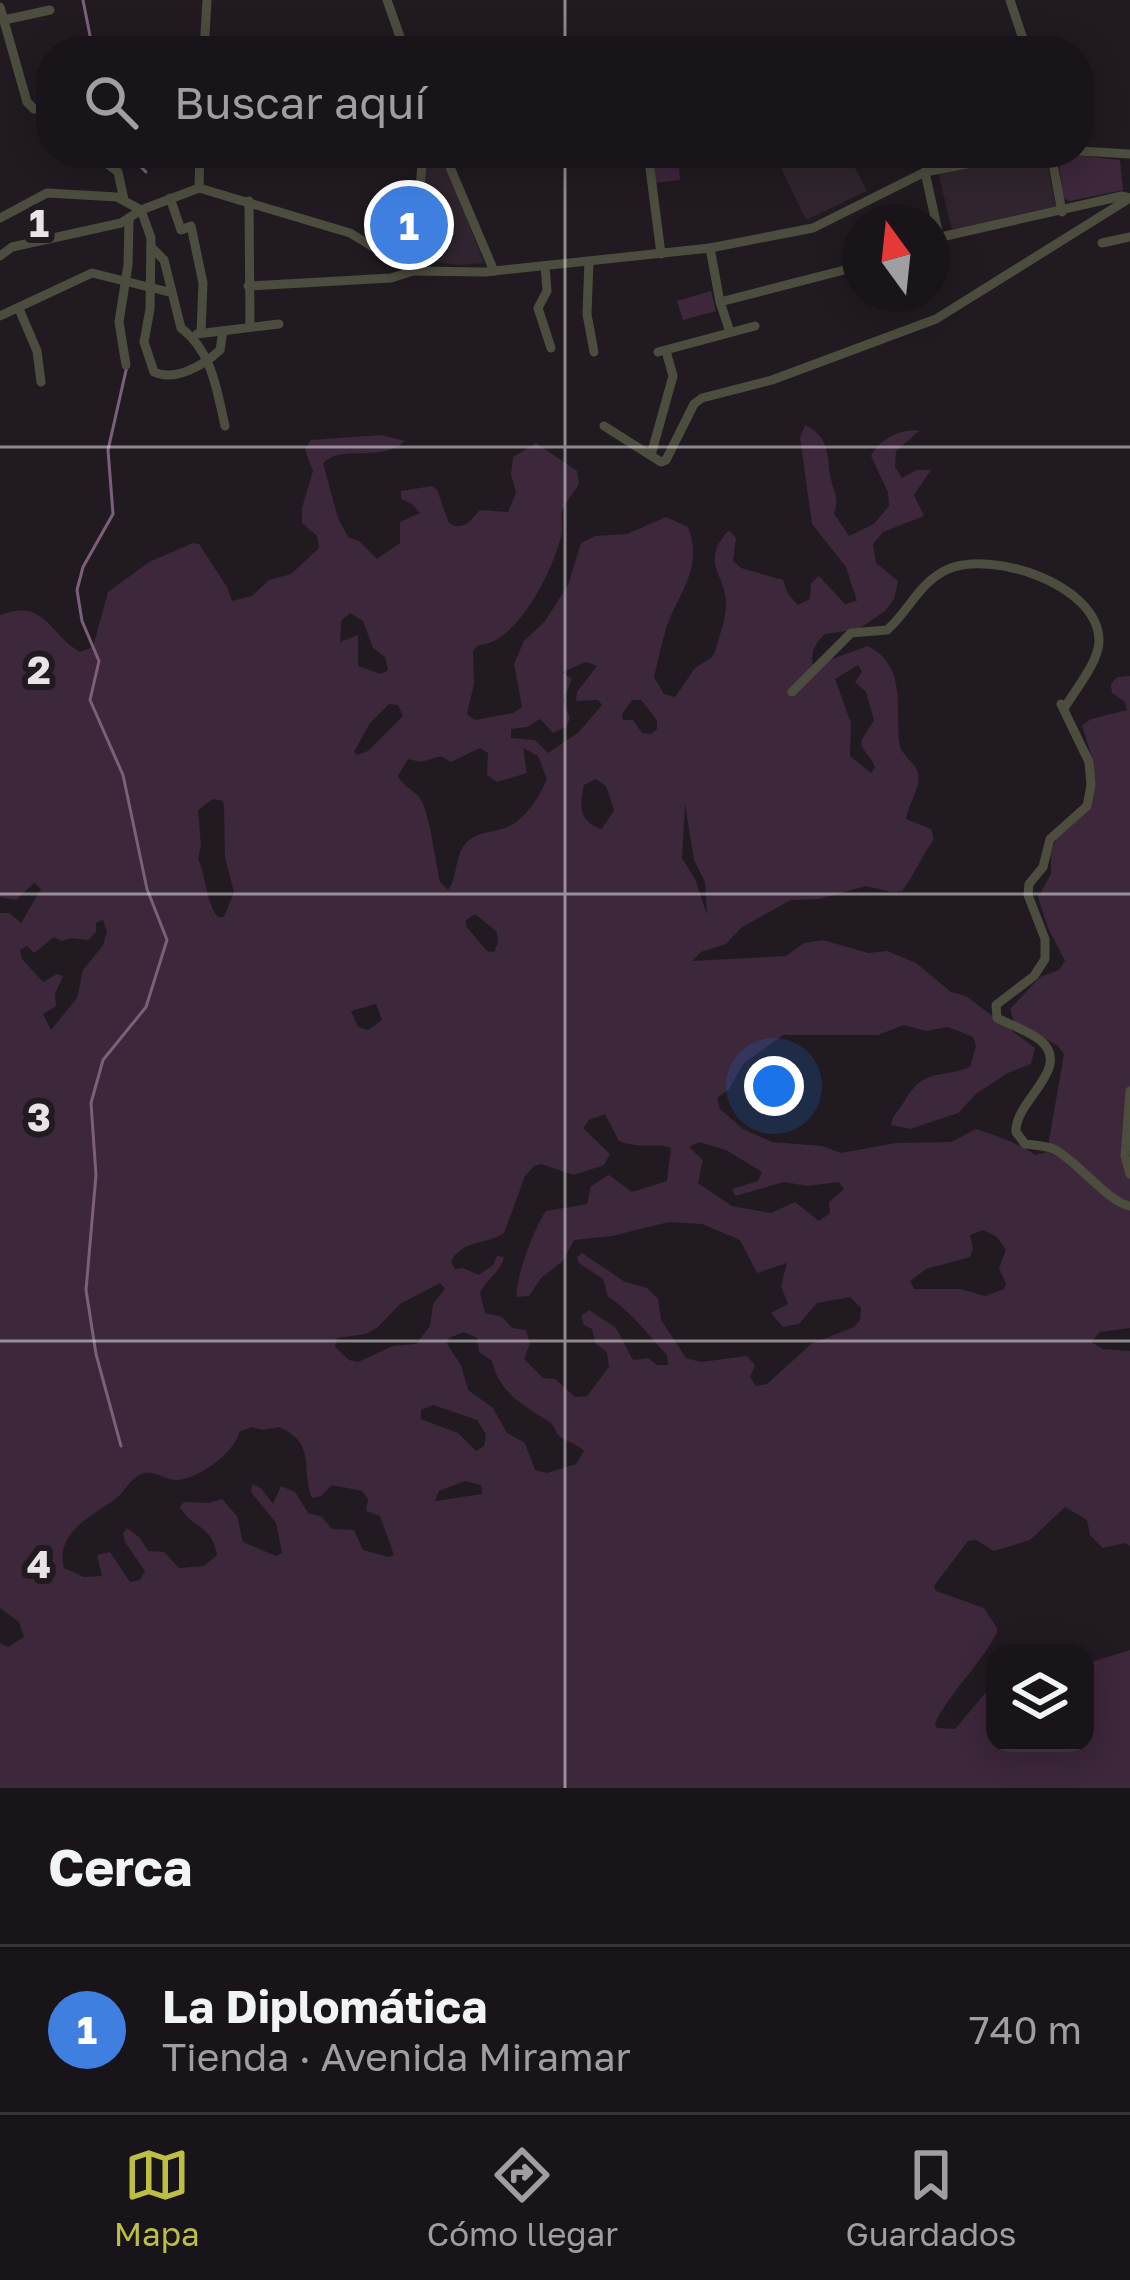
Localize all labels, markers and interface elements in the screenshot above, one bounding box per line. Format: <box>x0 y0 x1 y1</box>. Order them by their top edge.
search box <box>36 36 1094 168</box>
icon: search <box>78 69 144 135</box>
text: Buscar aquí <box>174 75 426 129</box>
pin: 1 <box>370 180 448 270</box>
text: 1 <box>29 199 49 246</box>
north arrow <box>842 204 950 312</box>
text: 2 <box>27 646 51 693</box>
your location <box>744 1056 804 1116</box>
text: 3 <box>27 1093 51 1140</box>
text: 4 <box>27 1540 51 1587</box>
map controls <box>986 1644 1094 1752</box>
button: layers <box>986 1644 1094 1752</box>
text: Cerca <box>48 1836 192 1897</box>
text: La Diplomática <box>162 1979 487 2033</box>
text: 1 <box>77 2006 97 2053</box>
text: 740 m <box>969 2006 1082 2053</box>
text: Tienda · Avenida Miramar <box>162 2033 631 2080</box>
tab: Mapa <box>114 2142 200 2253</box>
tab: Cómo llegar <box>427 2142 618 2253</box>
tab: Guardados <box>845 2142 1016 2253</box>

